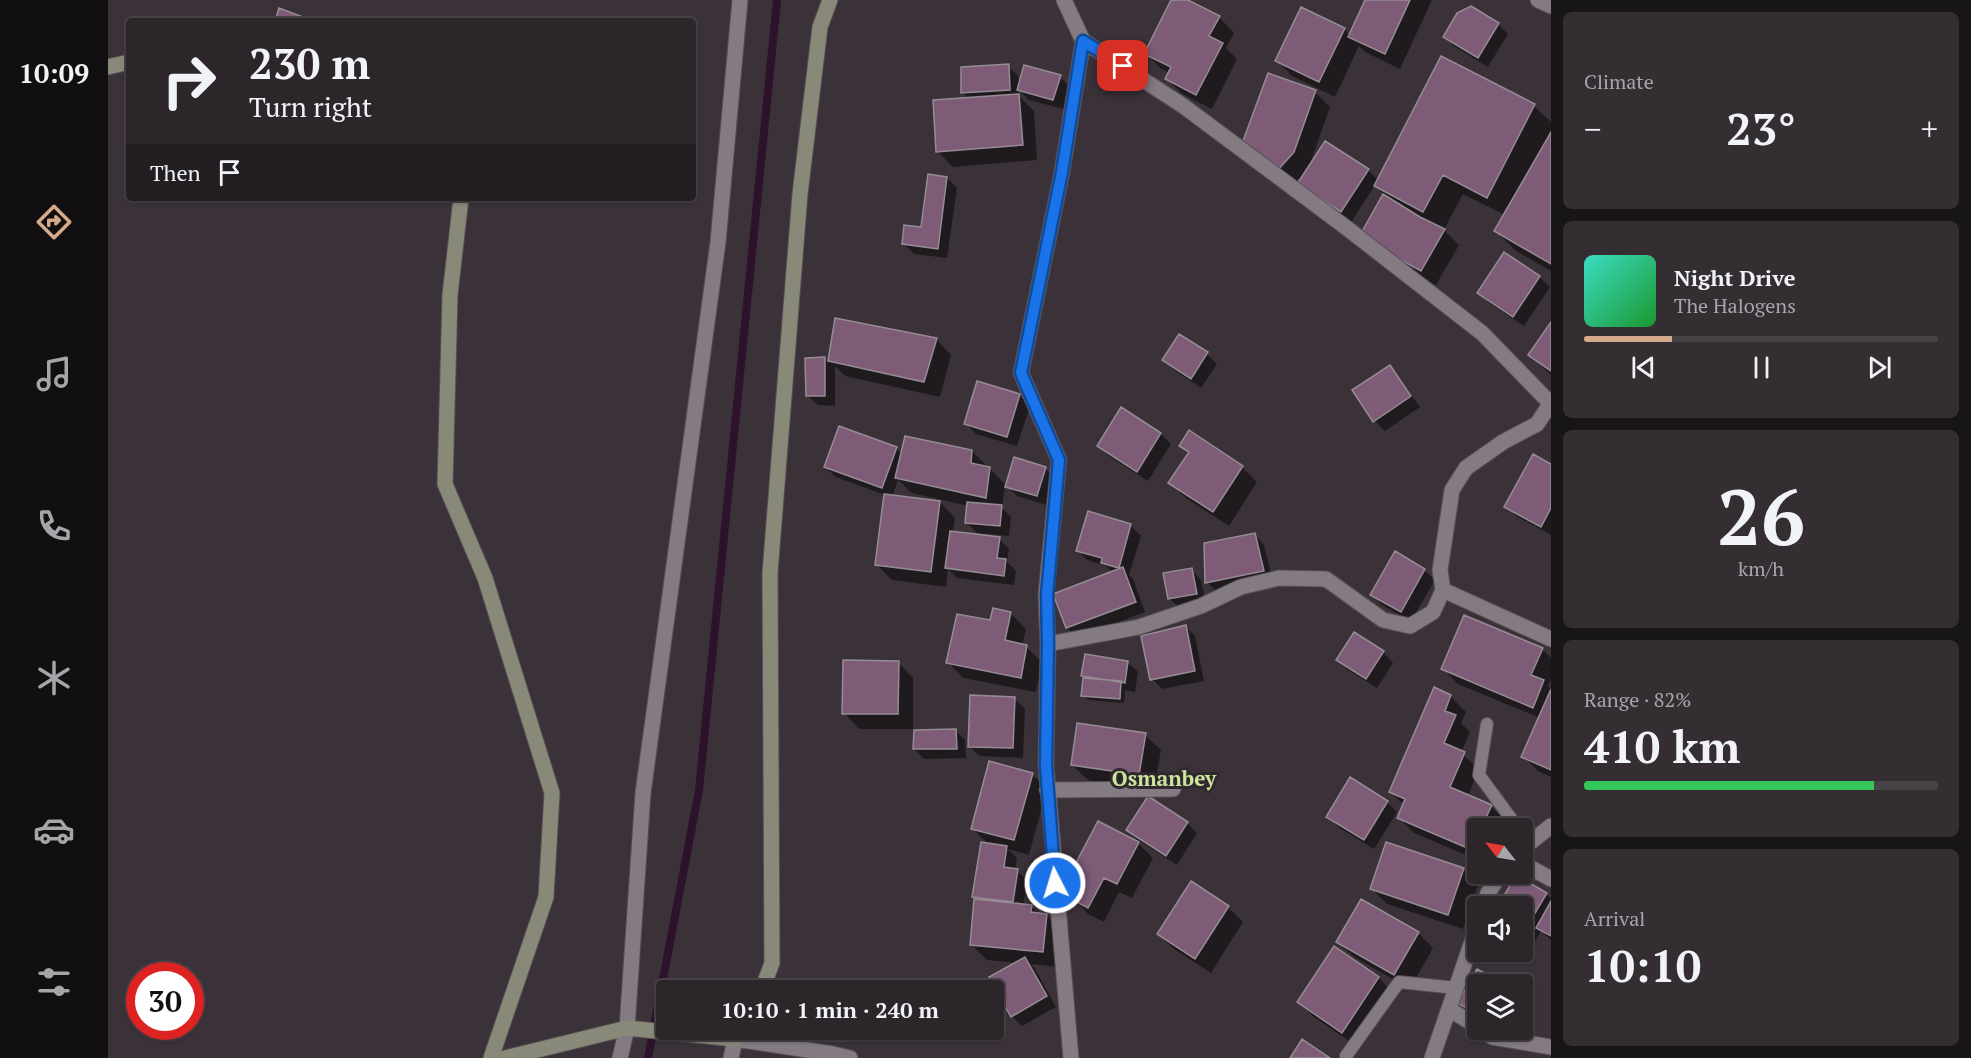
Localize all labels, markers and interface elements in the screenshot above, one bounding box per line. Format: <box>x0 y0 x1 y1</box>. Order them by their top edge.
text: 230 m <box>249 35 370 91</box>
pin <box>1097 40 1148 91</box>
icon: right <box>150 42 228 120</box>
icon: arrive <box>1106 49 1139 82</box>
text: 10:09 <box>19 55 89 91</box>
text: Climate <box>1584 68 1654 95</box>
text: Turn right <box>249 89 372 125</box>
text: 23° <box>1726 98 1796 158</box>
text: − <box>1584 107 1602 150</box>
text: + <box>1920 107 1938 150</box>
icon: arrive <box>213 156 246 189</box>
text: Then <box>150 158 201 187</box>
icon: directions <box>33 201 75 243</box>
text: Night Drive <box>1674 263 1796 292</box>
text: The Halogens <box>1674 292 1796 319</box>
icon: previous <box>1627 351 1660 384</box>
icon: pause <box>1745 351 1778 384</box>
icon: next <box>1863 351 1896 384</box>
icon: music <box>33 353 75 395</box>
text: 26 <box>1717 464 1805 567</box>
icon: phone <box>33 505 75 547</box>
text: km/h <box>1738 555 1784 582</box>
icon: climate <box>33 657 75 699</box>
text: Range · 82% <box>1584 686 1691 713</box>
text: 410 km <box>1584 716 1740 776</box>
district label: Osmanbey <box>1112 764 1217 792</box>
icon: car <box>33 809 75 851</box>
north arrow <box>1467 818 1533 884</box>
map controls <box>1467 818 1533 1040</box>
position arrow <box>1023 851 1087 915</box>
button: sound <box>1467 896 1533 962</box>
text: Arrival <box>1584 905 1645 932</box>
text: 10:10 <box>1584 935 1701 995</box>
icon: filters <box>33 961 75 1003</box>
speed limit sign: 30 <box>126 962 204 1040</box>
button: layers <box>1467 974 1533 1040</box>
text: 10:10 · 1 min · 240 m <box>721 995 939 1024</box>

